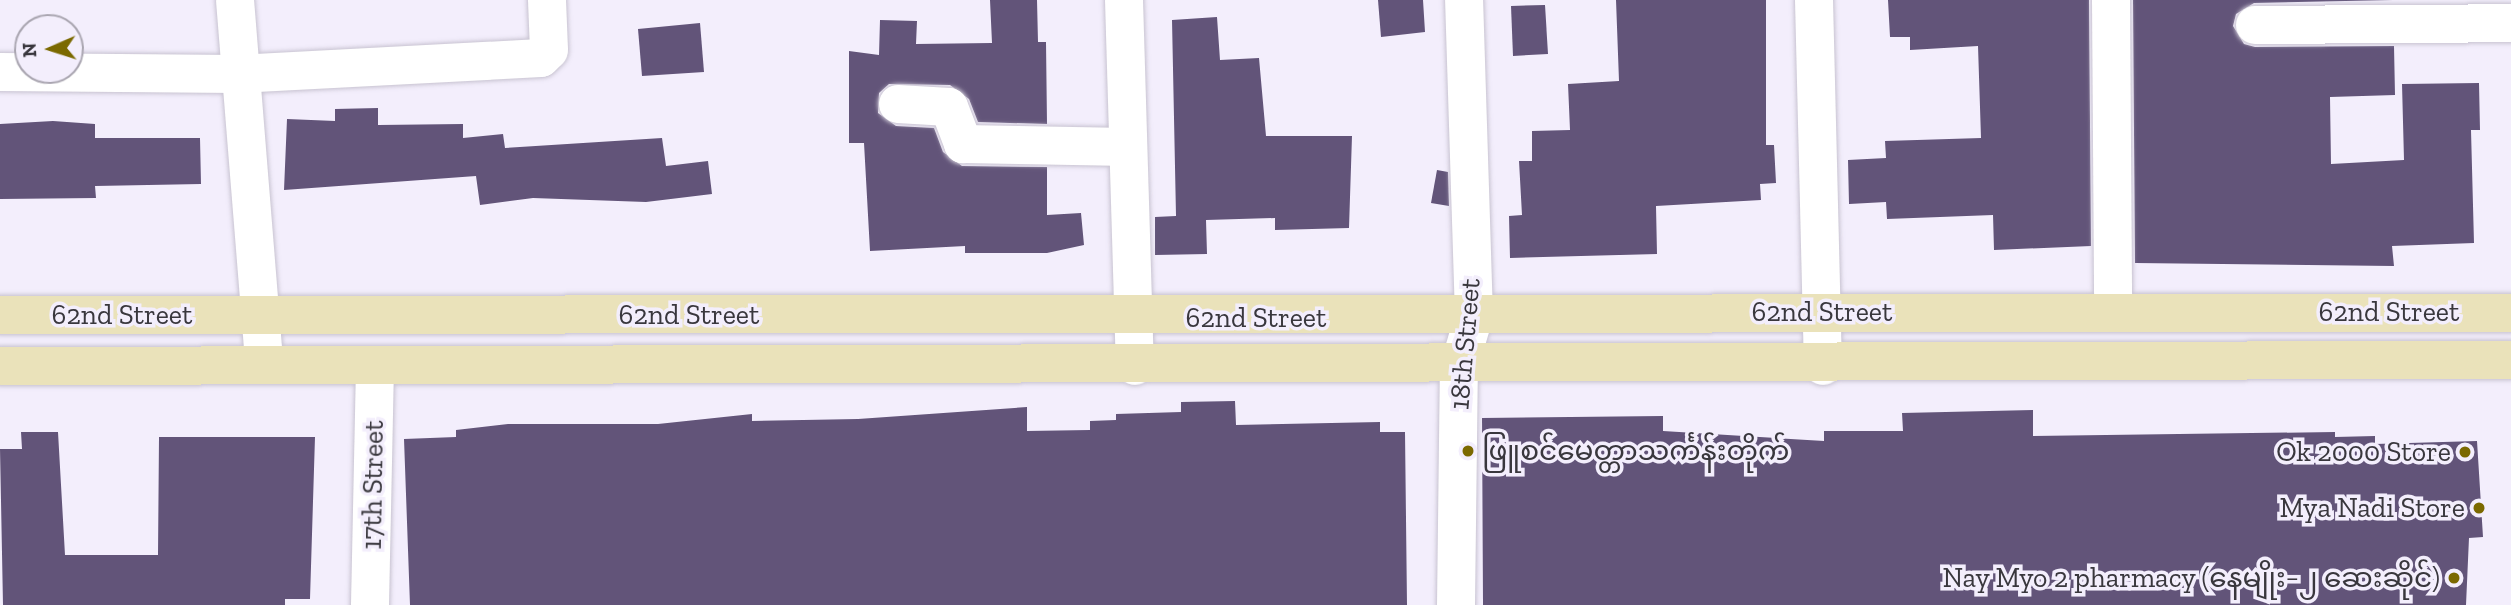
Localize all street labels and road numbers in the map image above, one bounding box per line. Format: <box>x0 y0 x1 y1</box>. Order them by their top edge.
street label: 18th Street <box>1443 277 1487 411</box>
street label: 62nd Street <box>1752 295 1892 329</box>
street label: 62nd Street <box>2319 295 2459 329</box>
street label: 62nd Street <box>52 298 192 332</box>
street label: 62nd Street <box>619 298 759 332</box>
street label: 62nd Street <box>1186 301 1326 335</box>
street label: 17th Street <box>355 420 391 550</box>

